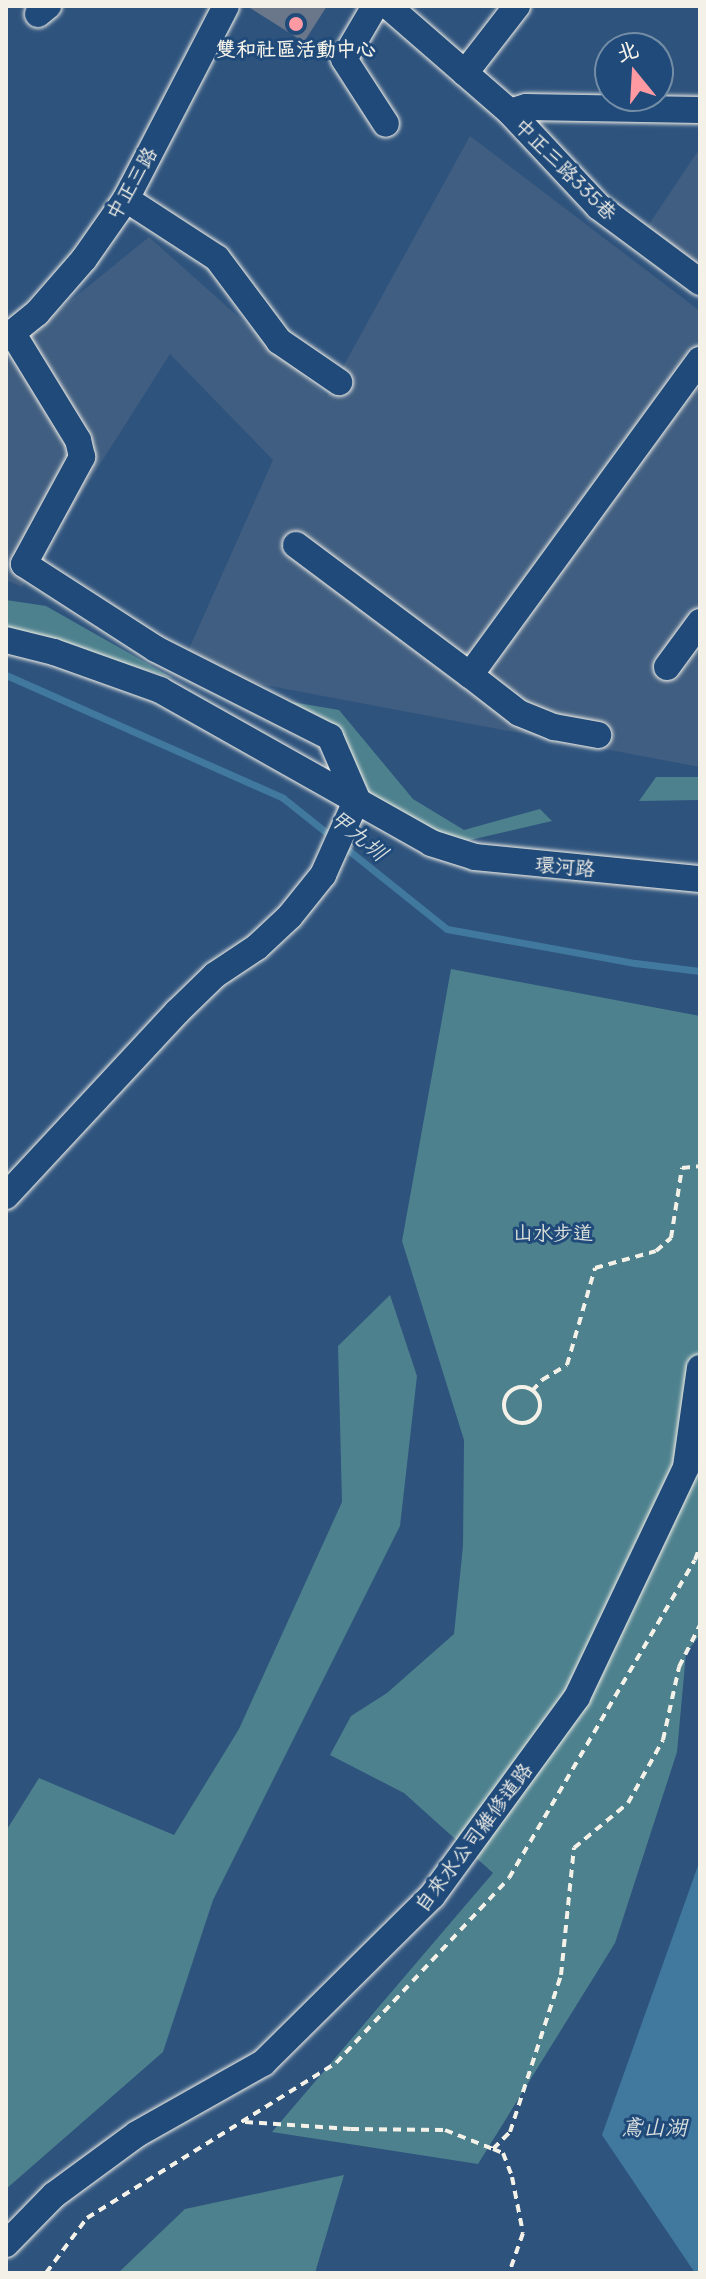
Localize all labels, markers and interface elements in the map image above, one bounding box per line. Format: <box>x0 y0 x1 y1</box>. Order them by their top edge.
marker: 雙和社區活動中心 <box>287 15 305 33</box>
north arrow <box>594 32 674 112</box>
text: 北 <box>612 34 642 68</box>
place label: 雙和社區活動中心 <box>216 36 376 60</box>
street label: 中正三路335巷 <box>510 113 622 225</box>
street label: 中正三路 <box>101 142 161 224</box>
water label: 甲九圳 <box>324 804 392 866</box>
street label: 環河路 <box>534 851 596 881</box>
park label: 山水步道 <box>513 1220 593 1244</box>
street label: 自來水公司維修道路 <box>409 1758 537 1916</box>
water label: 鳶山湖 <box>621 2115 687 2141</box>

